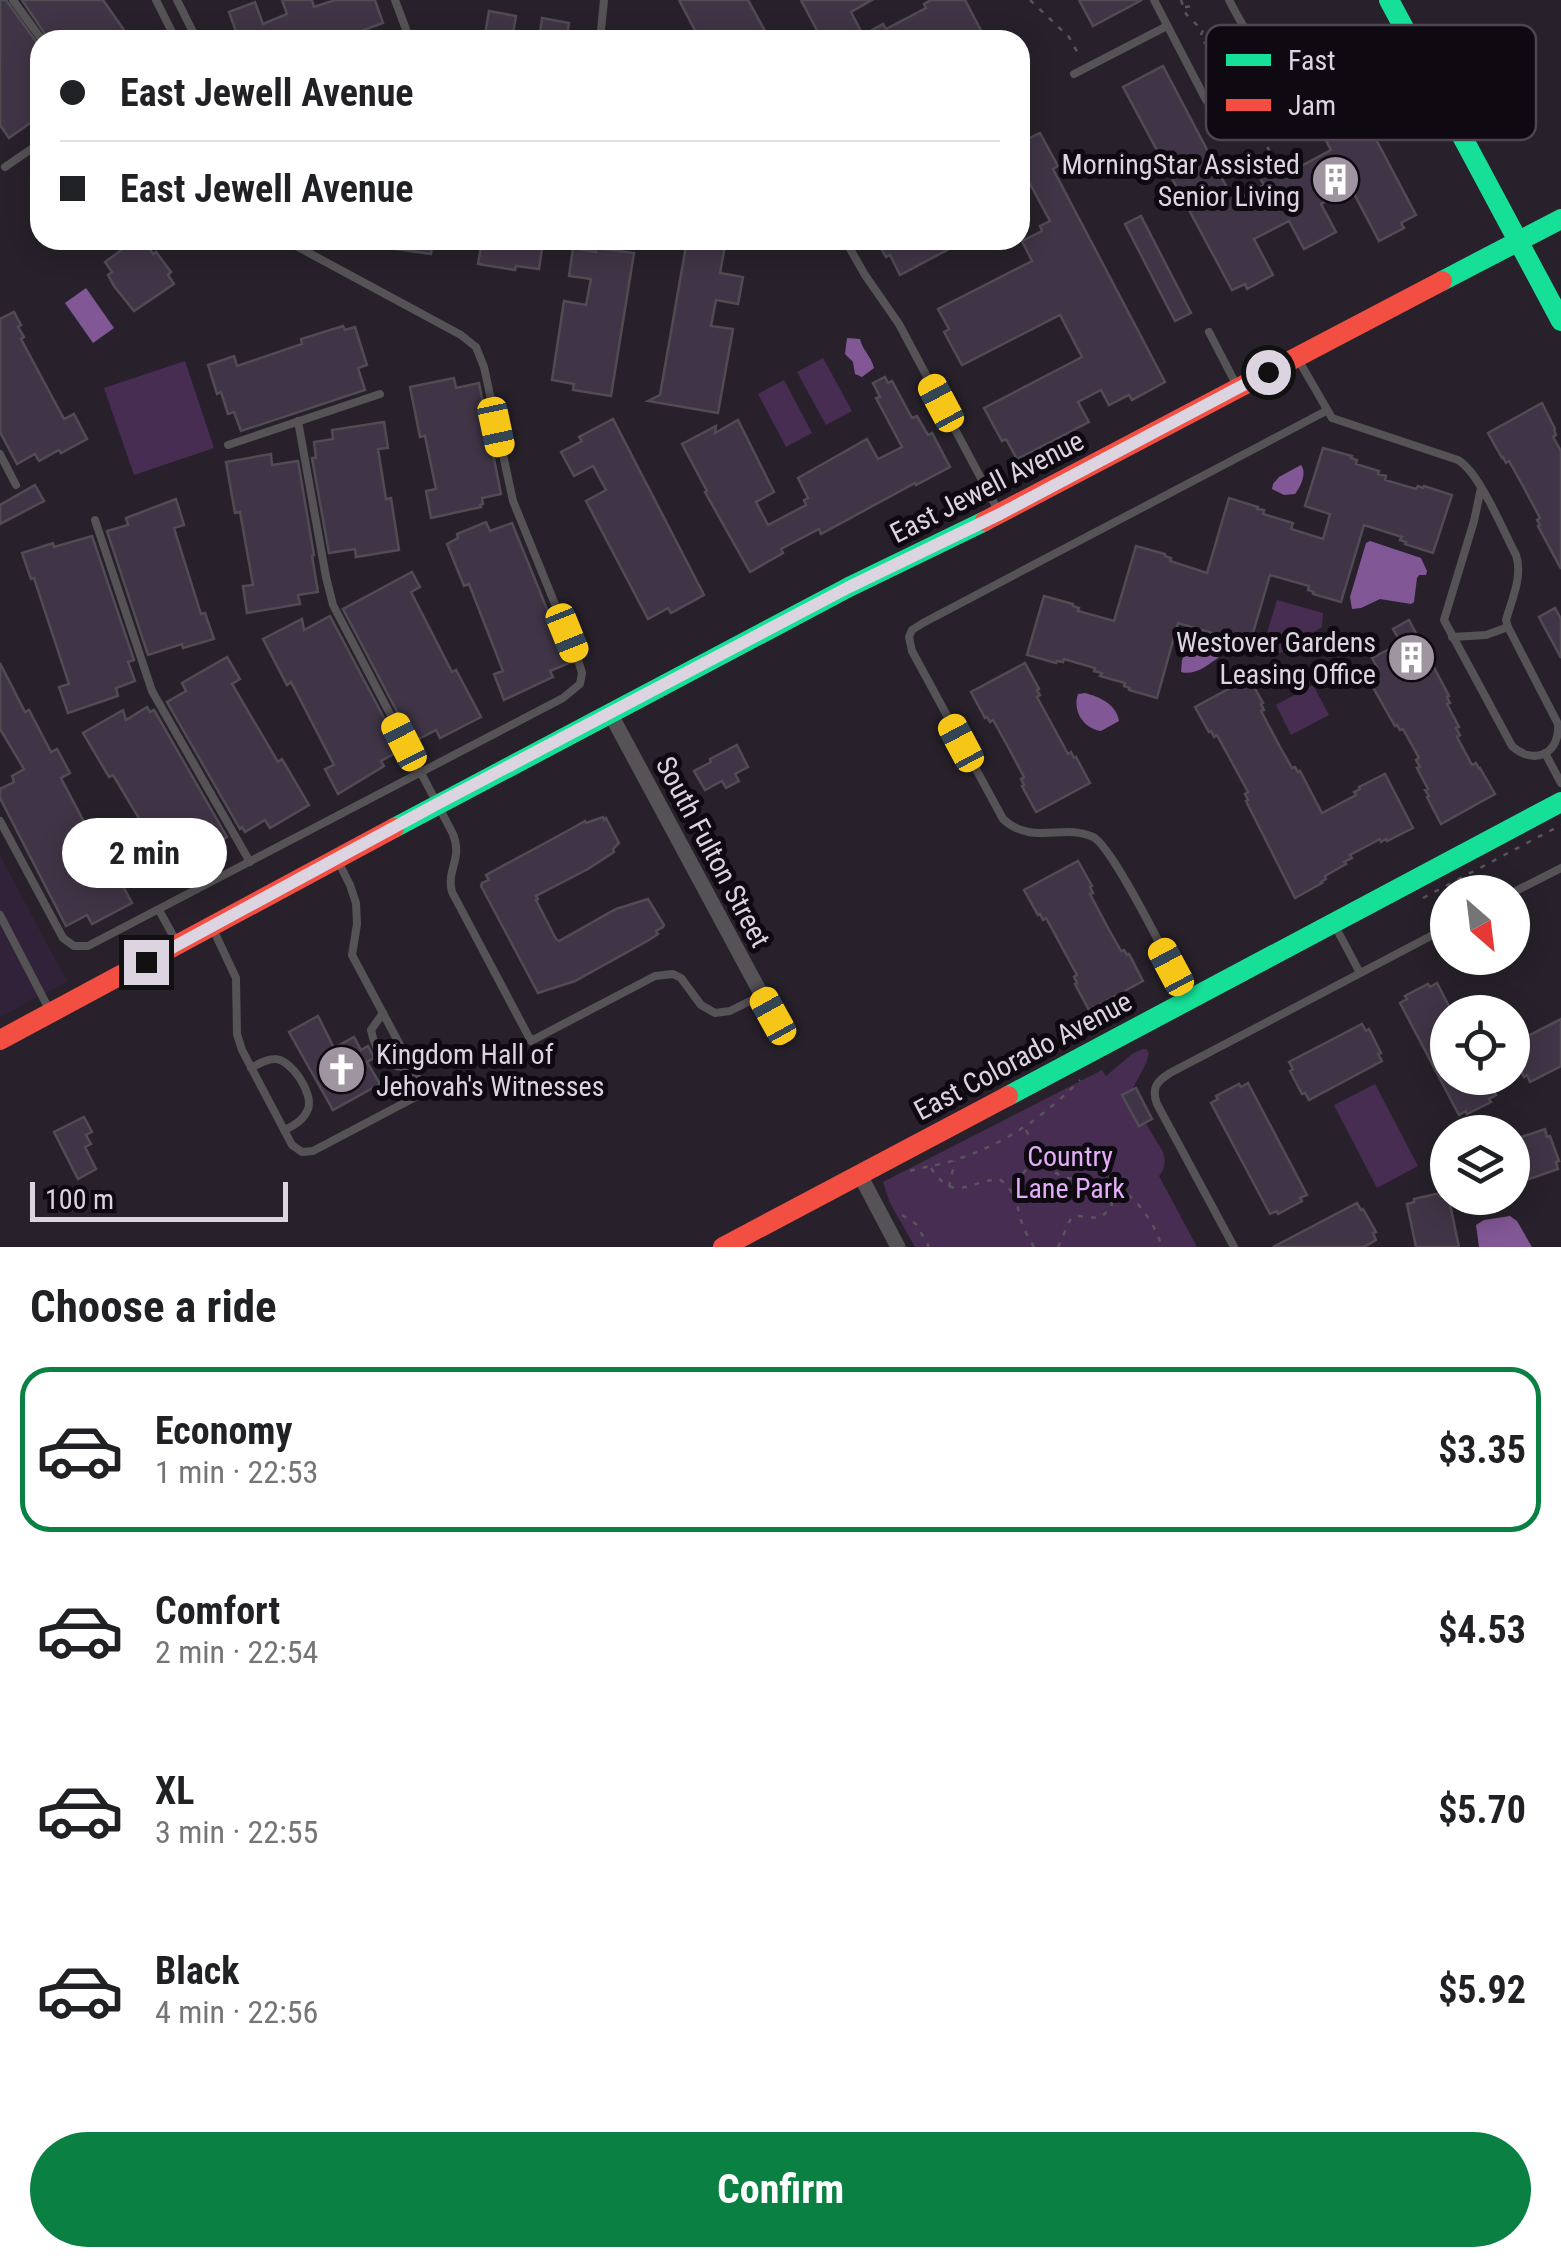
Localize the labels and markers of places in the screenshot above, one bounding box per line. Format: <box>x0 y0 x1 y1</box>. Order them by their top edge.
place label: MorningStar Assisted Senior Living <box>1062 148 1300 213</box>
building icon: MorningStar Assisted Senior Living <box>1309 154 1361 206</box>
place label: Westover Gardens Leasing Office <box>1176 626 1376 691</box>
building icon: Westover Gardens Leasing Office <box>1385 632 1437 684</box>
place label: Kingdom Hall of Jehovah's Witnesses <box>376 1038 604 1103</box>
church icon: Kingdom Hall of Jehovah's Witnesses <box>315 1044 367 1096</box>

